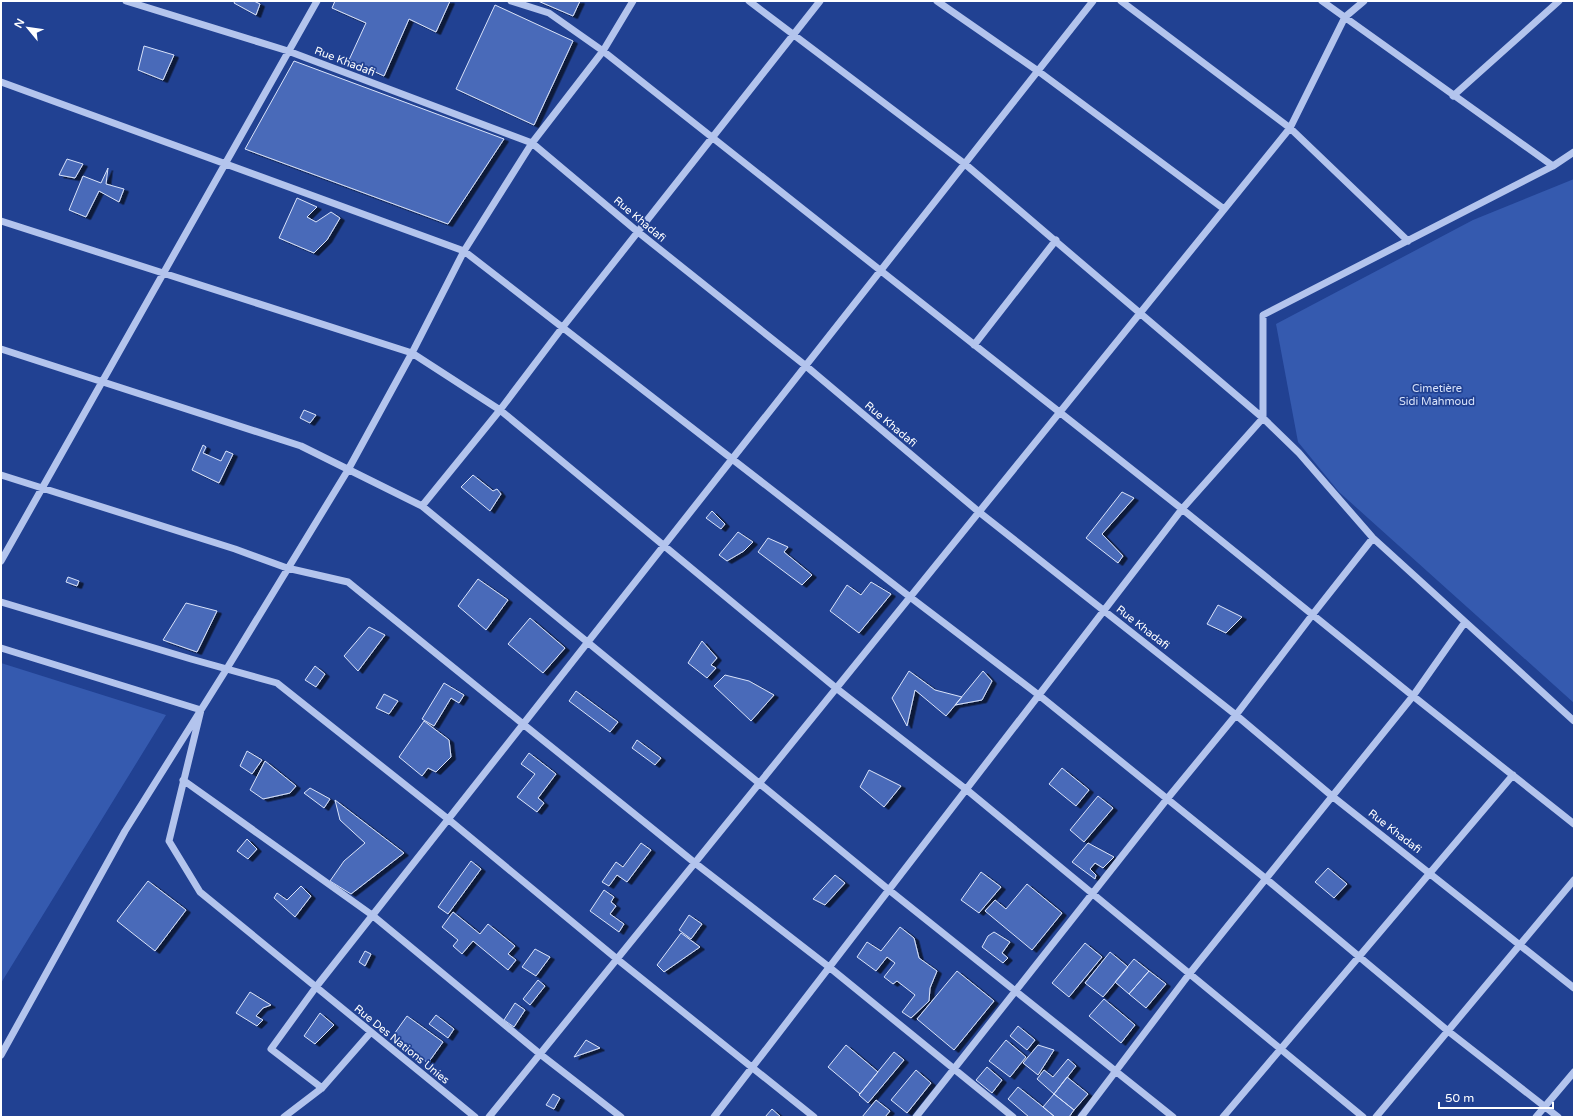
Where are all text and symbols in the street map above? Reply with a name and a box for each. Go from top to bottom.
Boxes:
north arrow [8,8,48,48]
text: N [12,16,28,30]
street label: Rue Khadafi [313,44,377,79]
street label: Rue Khadafi [611,194,668,245]
park label: Cimetière Sidi Mahmoud [1399,382,1475,408]
street label: Rue Khadafi [862,399,919,450]
street label: Rue Khadafi [1114,603,1172,652]
street label: Rue Khadafi [1366,807,1424,856]
street label: Rue Des Nations Unies [352,1002,452,1087]
scale bar [1439,1084,1553,1110]
text: 50 m [1445,1091,1474,1105]

